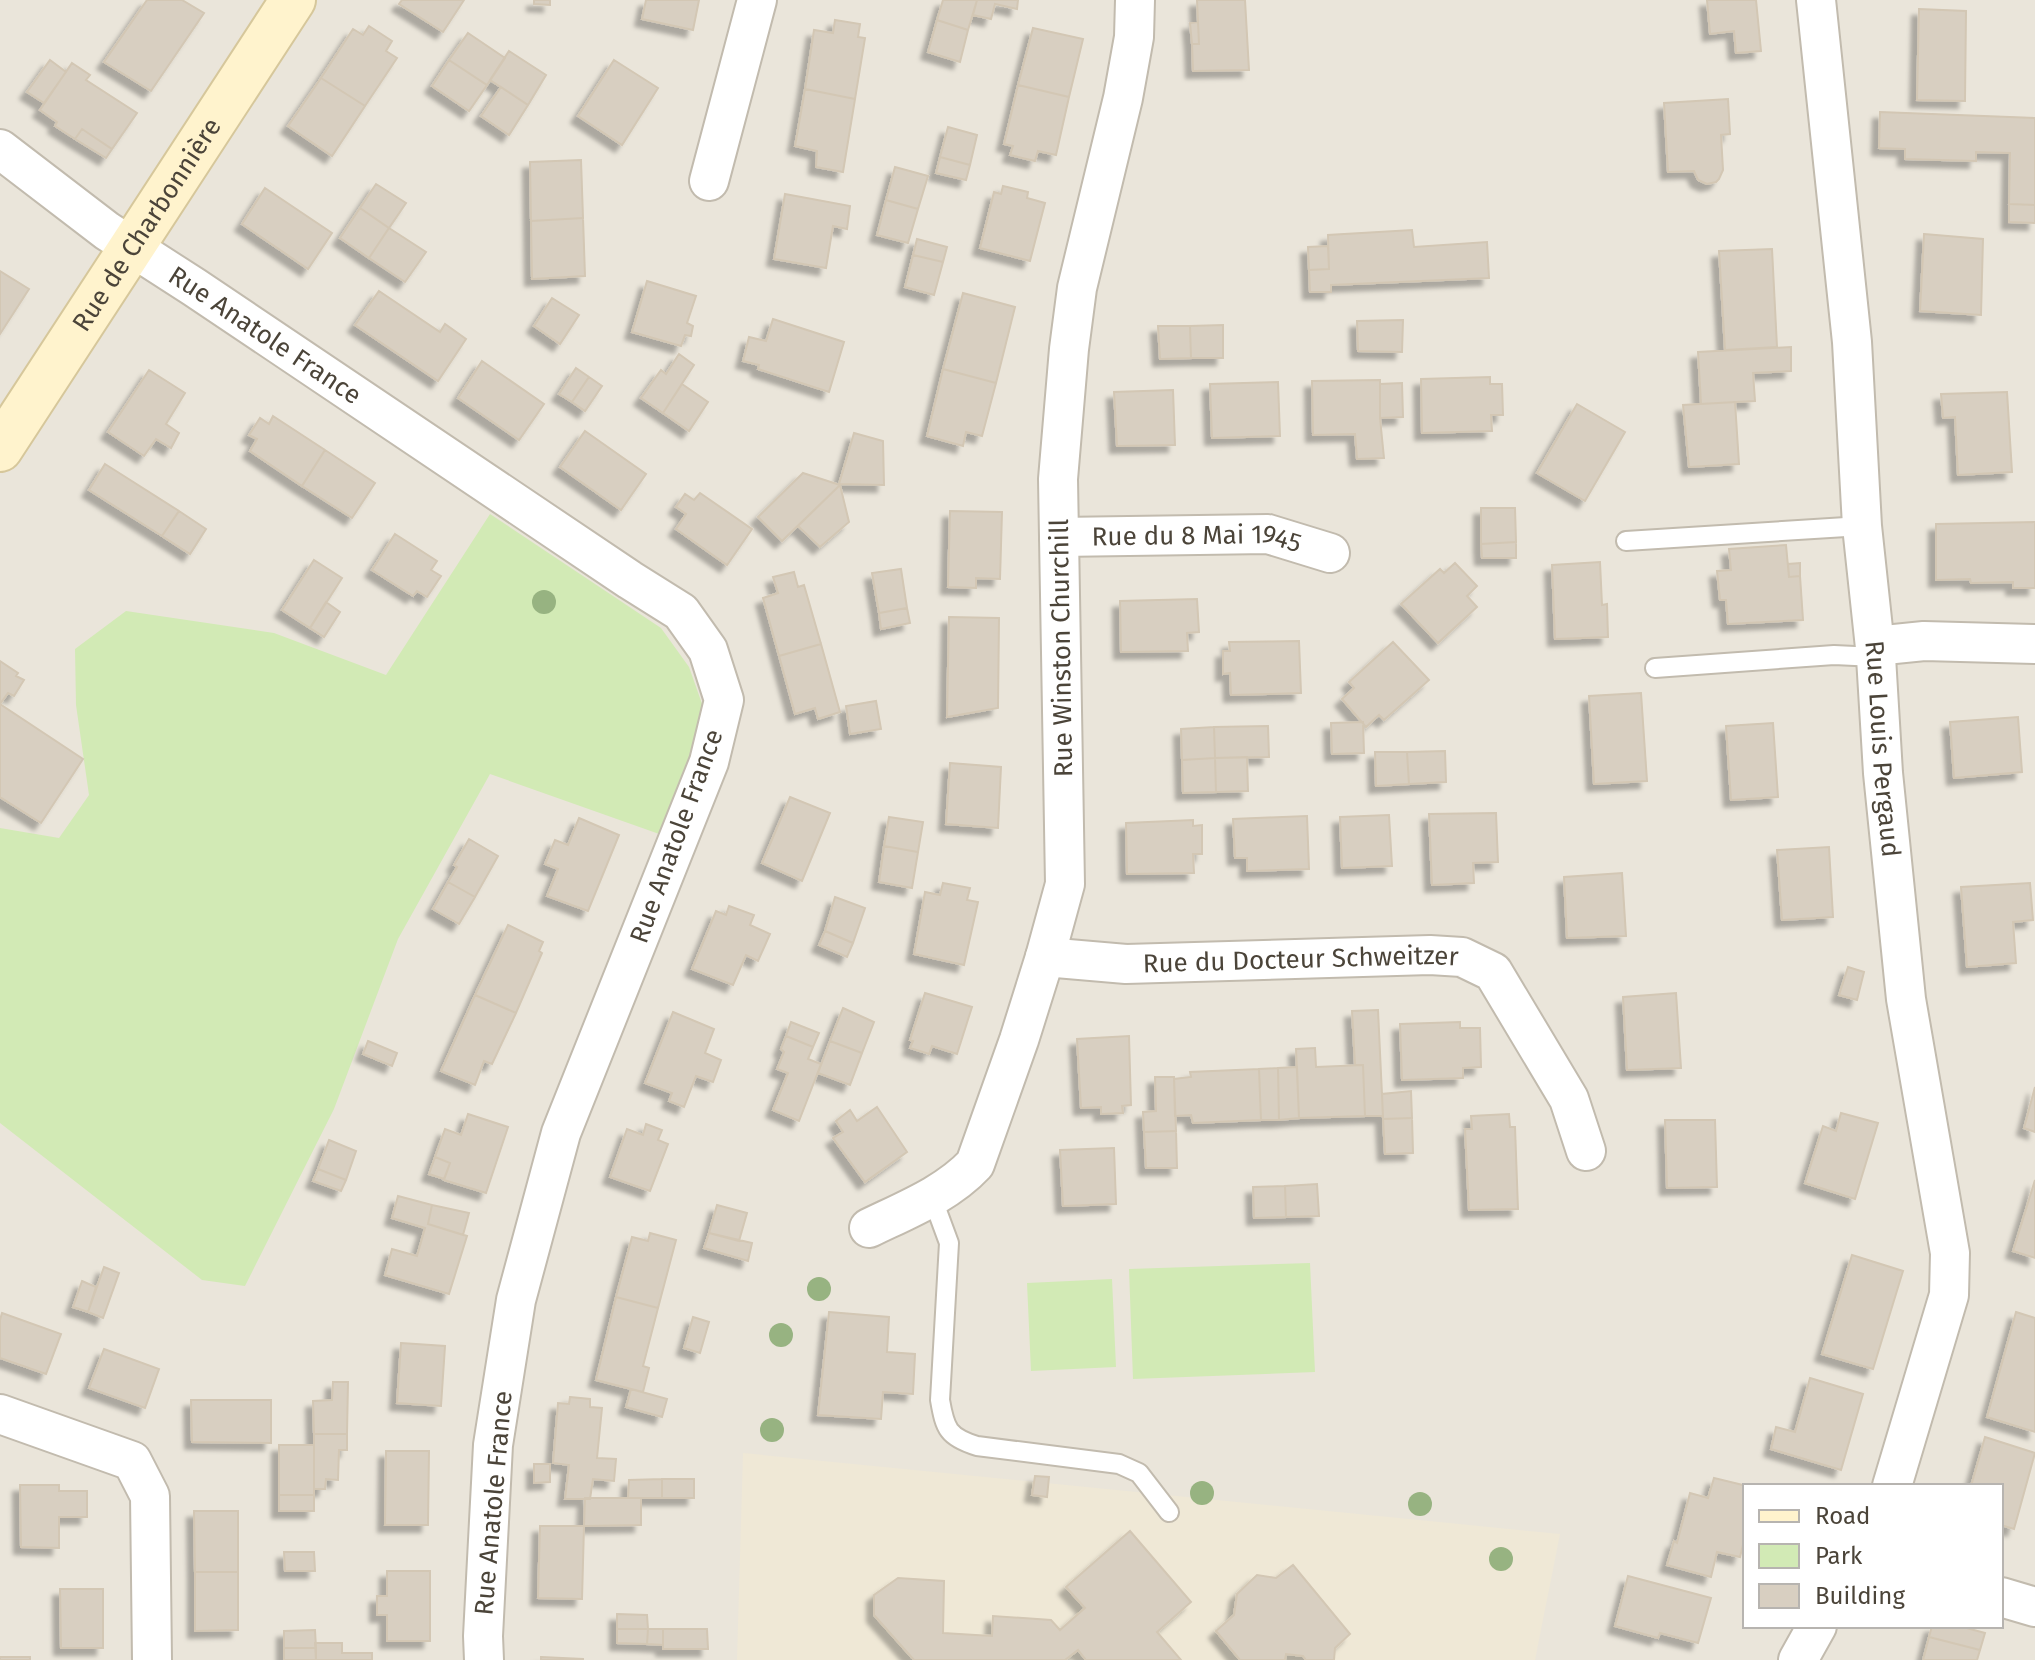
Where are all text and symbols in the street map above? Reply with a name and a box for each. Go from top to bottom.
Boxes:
street label: Rue de Charbonnière [66,112,228,337]
street label: Rue Anatole France [163,260,367,411]
street label: Rue Winston Churchill [1044,518,1079,778]
street label: Rue du 8 Mai 1945 [1091,518,1305,559]
street label: Rue Louis Pergaud [1858,639,1906,859]
street label: Rue Anatole France [623,725,730,947]
street label: Rue du Docteur Schweitzer [1142,940,1459,979]
street label: Rue Anatole France [468,1389,519,1617]
legend [1743,1484,2003,1628]
text: Road [1815,1502,1870,1530]
text: Park [1815,1542,1863,1570]
text: Building [1815,1582,1905,1610]

